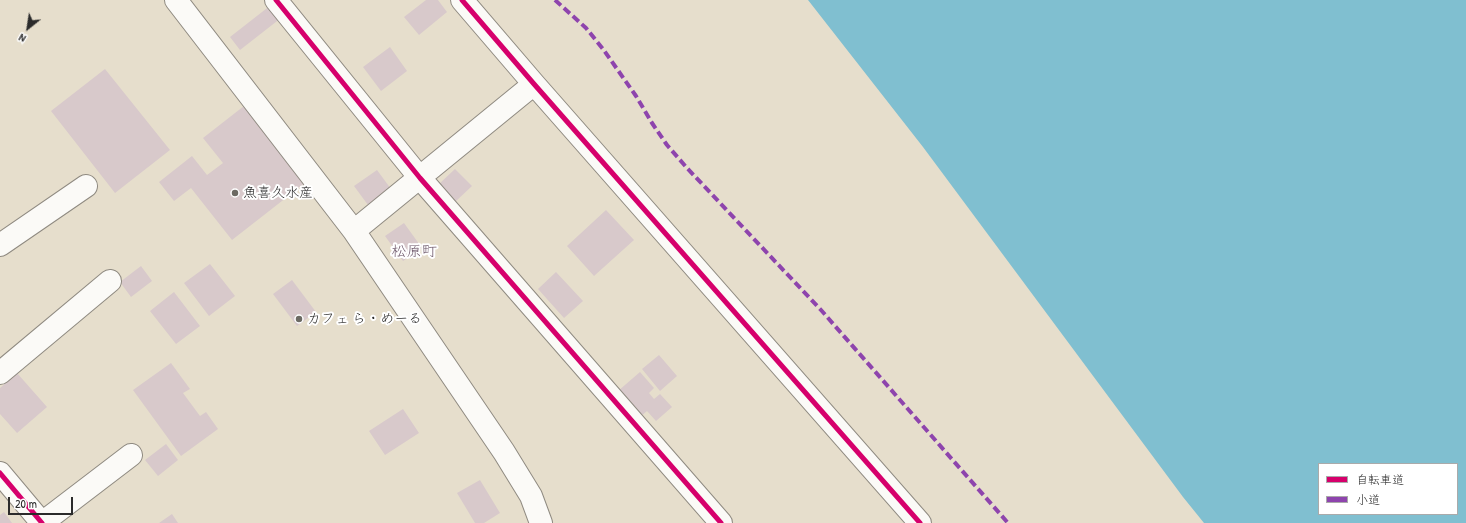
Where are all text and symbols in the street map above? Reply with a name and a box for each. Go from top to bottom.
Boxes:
north arrow [8,8,48,48]
text: N [16,31,28,46]
place label: 魚喜久水産 [243,185,313,201]
marker: 魚喜久水産 [230,188,240,198]
district label: 松原町 [392,243,436,261]
place label: カフェ ら・めーる [307,311,422,327]
marker: カフェ ら・めーる [294,314,304,324]
legend [1318,463,1458,515]
text: 自転車道 [1356,471,1404,488]
scale bar [10,489,75,515]
text: 小道 [1356,491,1380,508]
text: 20 m [15,495,37,512]

